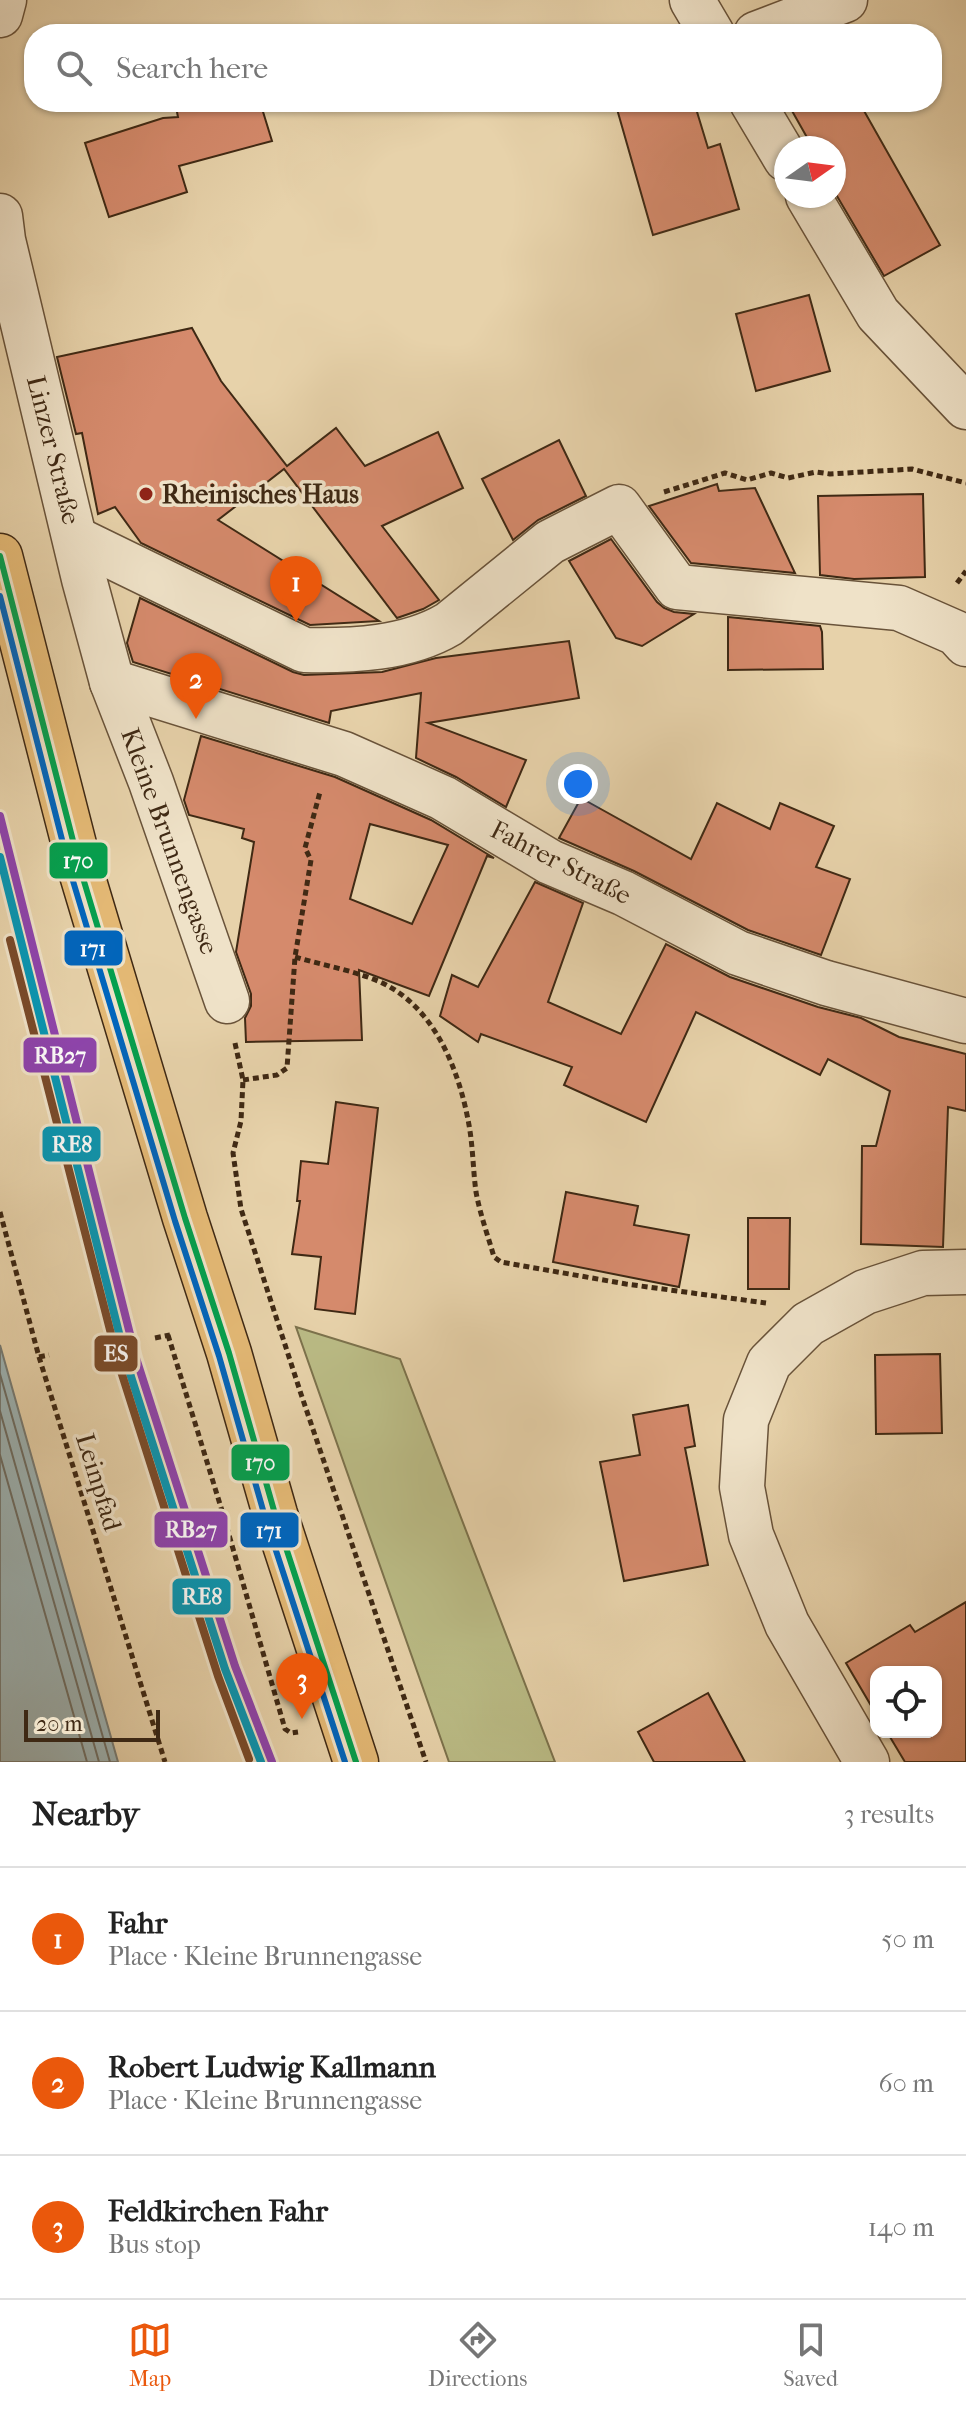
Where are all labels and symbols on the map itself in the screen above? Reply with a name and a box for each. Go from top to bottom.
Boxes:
north arrow [774,136,846,208]
street label: Linzer Straße [20,372,87,528]
place label: Rheinisches Haus [162,479,359,510]
marker: Rheinisches Haus [137,485,155,503]
pin: 1 [270,556,322,622]
pin: 2 [170,653,222,719]
street label: Kleine Brunnengasse [114,724,225,959]
your location [558,764,598,804]
street label: Fahrer Straße [485,814,636,911]
line badge: 170 [48,841,109,880]
text: 170 [63,848,93,874]
line badge: 171 [63,929,124,967]
text: 171 [80,936,106,962]
line badge: RB27 [22,1036,98,1074]
text: RB27 [34,1043,86,1069]
line badge: RE8 [41,1125,102,1163]
text: RE8 [52,1132,92,1158]
line badge: ES [93,1334,139,1373]
text: ES [104,1341,128,1367]
street label: Leinpfad [69,1430,128,1535]
line badge: 170 [230,1443,291,1482]
text: 170 [245,1450,275,1476]
line badge: RB27 [153,1510,229,1549]
line badge: 171 [239,1511,300,1549]
text: RB27 [165,1517,217,1543]
text: 171 [256,1518,282,1544]
line badge: RE8 [171,1577,232,1616]
text: RE8 [182,1584,222,1610]
pin: 3 [276,1653,328,1719]
scale bar [24,1706,160,1742]

